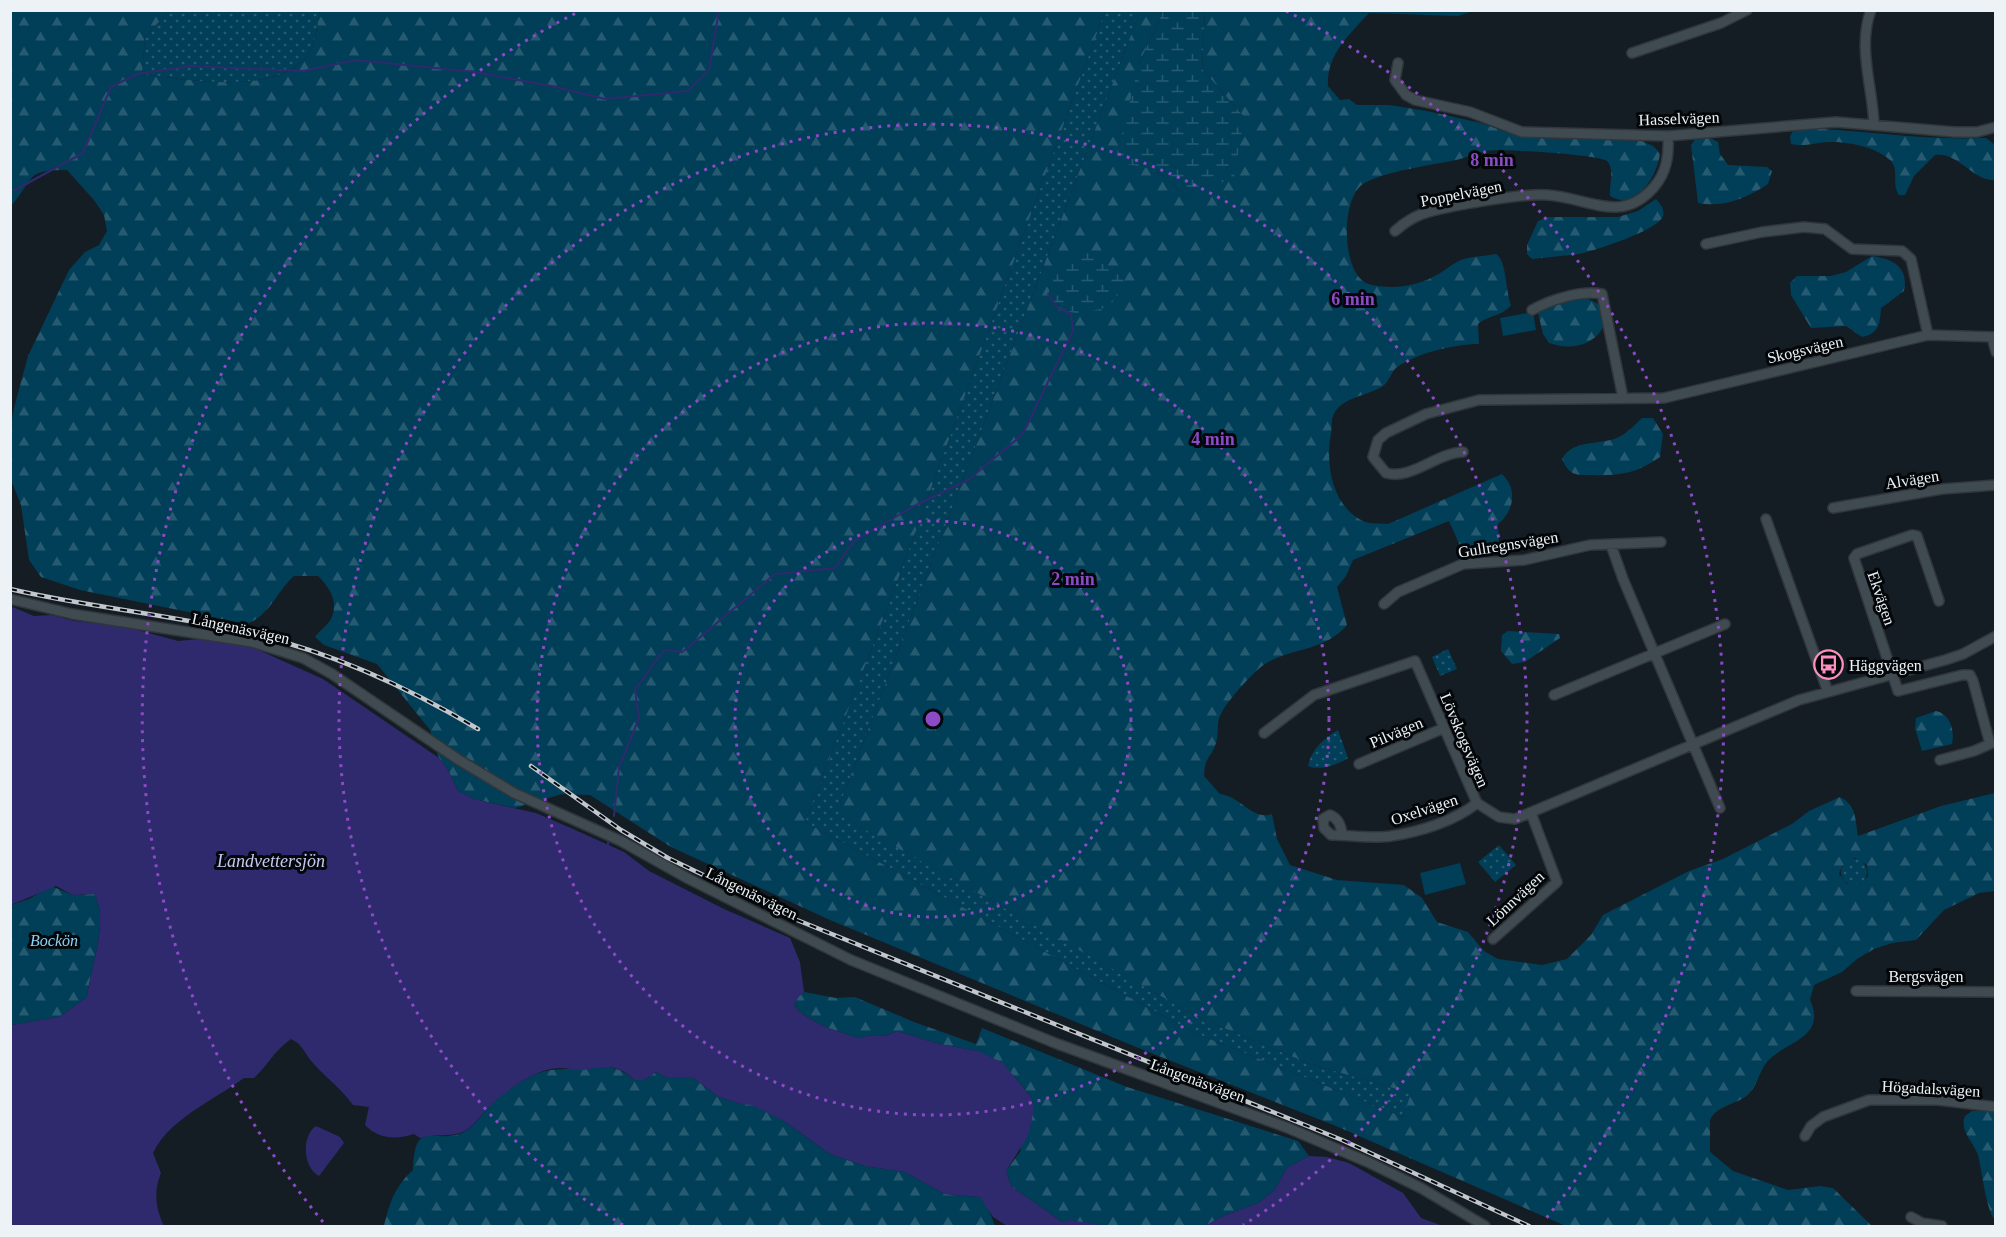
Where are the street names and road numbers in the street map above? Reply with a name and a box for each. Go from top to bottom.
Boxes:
street label: Hasselvägen [1638,109,1720,129]
street label: Poppelvägen [1419,177,1503,211]
street label: Skogsvägen [1766,333,1845,367]
street label: Alvägen [1884,467,1940,493]
street label: Gullregnsvägen [1457,528,1560,562]
street label: Ekvägen [1863,569,1899,628]
street label: Långenäsvägen [190,610,291,648]
street label: Lövskogsvägen [1436,691,1492,790]
street label: Pilvägen [1367,714,1426,752]
street label: Oxelvägen [1389,791,1460,829]
street label: Långenäsvägen [703,864,800,924]
street label: Lönnvägen [1483,868,1548,930]
street label: Bergsvägen [1888,968,1964,986]
street label: Långenäsvägen [1148,1055,1247,1106]
street label: Högadalsvägen [1881,1077,1981,1101]

